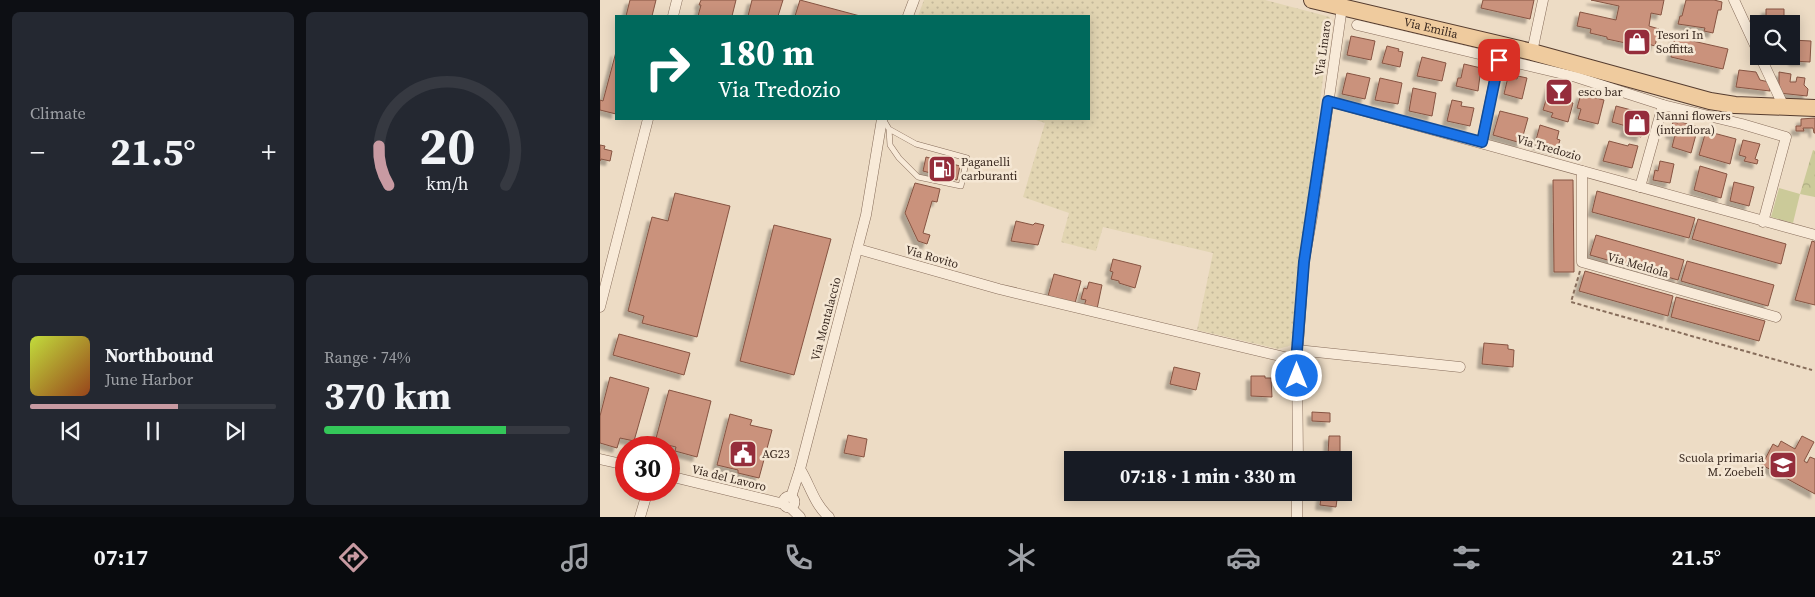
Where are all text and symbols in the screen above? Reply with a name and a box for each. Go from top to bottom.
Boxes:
street label: Via Emilia [1402,14,1460,42]
map controls [1750,15,1800,65]
button: search [1750,15,1800,65]
street label: Via Linaro [1311,19,1335,77]
shop icon: Tesori In Soffitta [1622,27,1652,57]
place label: Tesori In Soffitta [1656,27,1704,57]
text: 180 m [718,29,814,77]
icon: right [635,35,700,100]
pin [1478,39,1520,81]
icon: arrive [1485,46,1513,74]
text: Via Tredozio [718,74,841,104]
bar icon: esco bar [1544,77,1574,107]
place label: esco bar [1578,84,1623,100]
text: Climate [30,102,86,124]
shop icon: Nanni flowers (interflora) [1622,108,1652,138]
place label: Nanni flowers (interflora) [1656,108,1731,138]
text: 20 [419,110,475,181]
text: 21.5° [110,126,196,178]
street label: Via Tredozio [1515,131,1584,165]
text: − [30,133,45,171]
text: + [261,133,276,171]
fuel station icon: Paganelli carburanti [927,154,957,184]
place label: Paganelli carburanti [961,154,1018,184]
text: km/h [426,171,469,196]
street label: Via Rovito [904,242,961,272]
street label: Via Meldola [1605,249,1671,282]
street label: Via Montalaccio [807,275,845,363]
text: Northbound [105,342,213,368]
text: Range · 74% [324,346,411,368]
position arrow [1270,349,1322,401]
text: June Harbor [105,368,193,390]
text: 370 km [324,370,451,422]
icon: previous [57,417,85,445]
icon: pause [139,417,167,445]
icon: next [221,417,249,445]
speed limit sign: 30 [615,436,680,501]
public building icon: AG23 [728,439,758,469]
place label: AG23 [762,446,790,462]
place label: Scuola primaria M. Zoebeli [1679,450,1765,480]
school or university icon: Scuola primaria M. Zoebeli [1768,450,1798,480]
street label: Via del Lavoro [690,461,768,495]
text: 07:18 · 1 min · 330 m [1120,463,1296,489]
icon: directions [336,540,371,575]
icon: music [558,540,593,575]
icon: phone [781,540,816,575]
icon: climate [1004,540,1039,575]
icon: car [1226,540,1261,575]
icon: filters [1449,540,1484,575]
text: 07:17 [94,542,148,572]
text: 21.5° [1671,542,1721,572]

